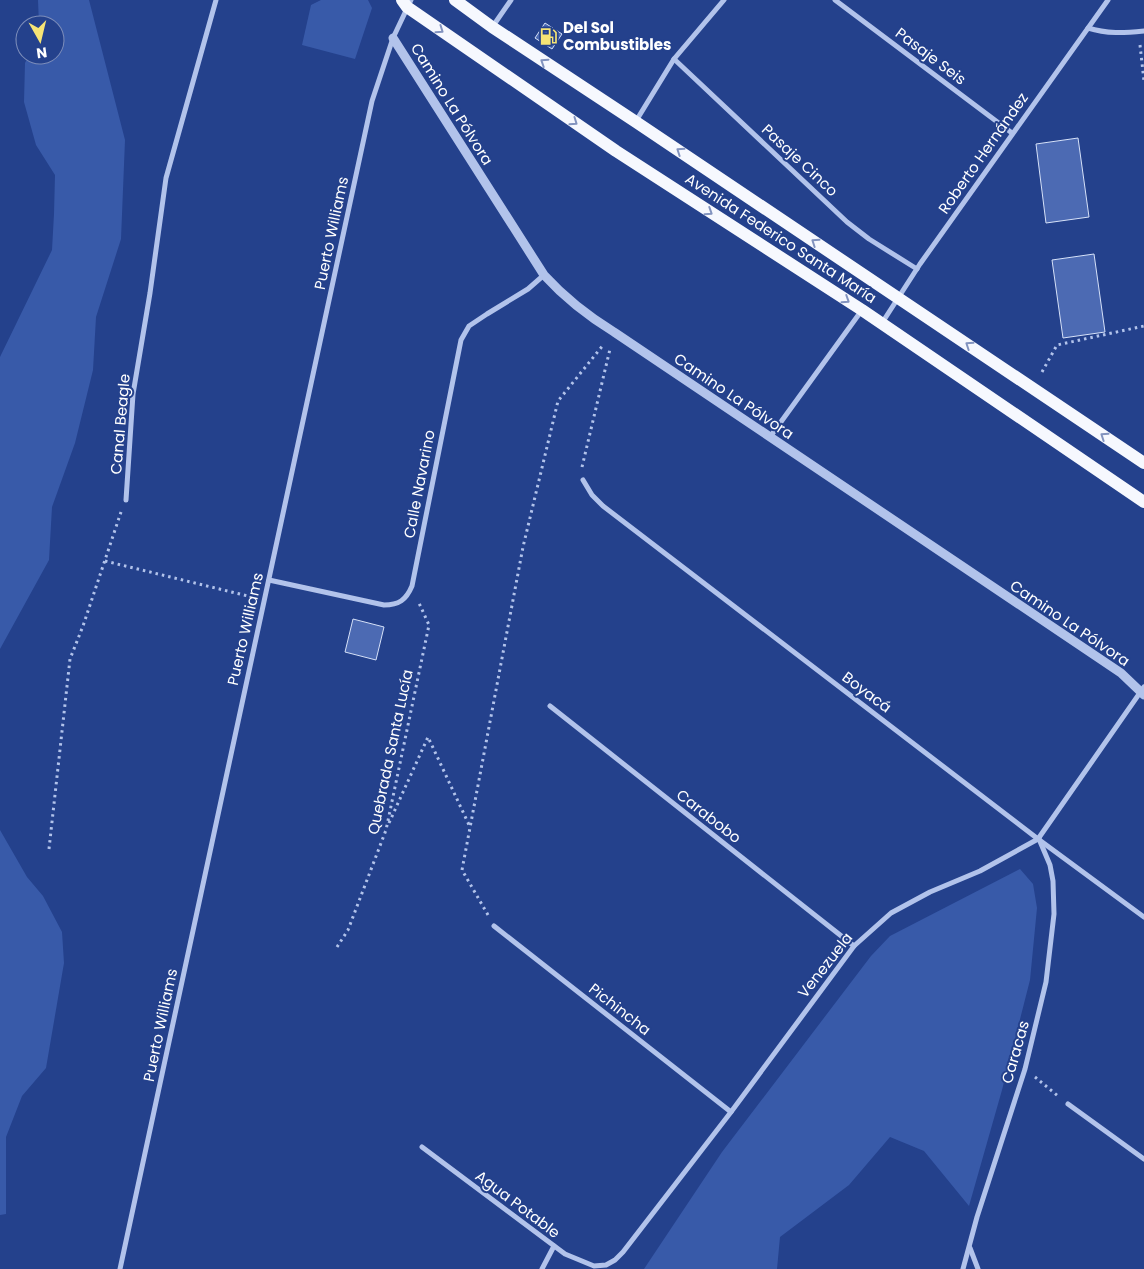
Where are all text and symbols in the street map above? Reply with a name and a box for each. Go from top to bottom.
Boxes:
north arrow [15,15,65,65]
place label: Del Sol Combustibles [563,17,671,55]
street label: Pasaje Seis [891,23,971,90]
one-way arrow [434,24,444,33]
fuel station icon: Del Sol Combustibles [539,26,559,46]
street label: Camino La Pólvora [406,39,498,169]
text: N [35,42,48,64]
one-way arrow [541,58,550,68]
street label: Roberto Hernández [933,88,1033,218]
one-way arrow [568,116,577,125]
street label: Pasaje Cinco [757,119,843,201]
one-way arrow [676,148,685,157]
street label: Avenida Federico Santa María [681,168,881,308]
street label: Puerto Williams [309,174,353,291]
one-way arrow [704,206,713,215]
one-way arrow [811,238,820,248]
one-way arrow [841,293,850,303]
one-way arrow [965,342,975,351]
street label: Camino La Pólvora [670,348,798,444]
street label: Canal Beagle [105,373,135,475]
street label: Calle Navarino [398,428,440,540]
one-way arrow [1100,433,1109,442]
street label: Puerto Williams [222,570,268,687]
street label: Camino La Pólvora [1006,575,1134,671]
street label: Boyacá [838,667,896,717]
street label: Quebrada Santa Lucía [362,668,418,836]
street label: Carabobo [672,784,746,848]
street label: Venezuela [793,928,857,1002]
street label: Puerto Williams [138,966,182,1083]
street label: Pichincha [585,978,655,1040]
street label: Caracas [996,1018,1034,1086]
street label: Agua Potable [471,1165,565,1243]

